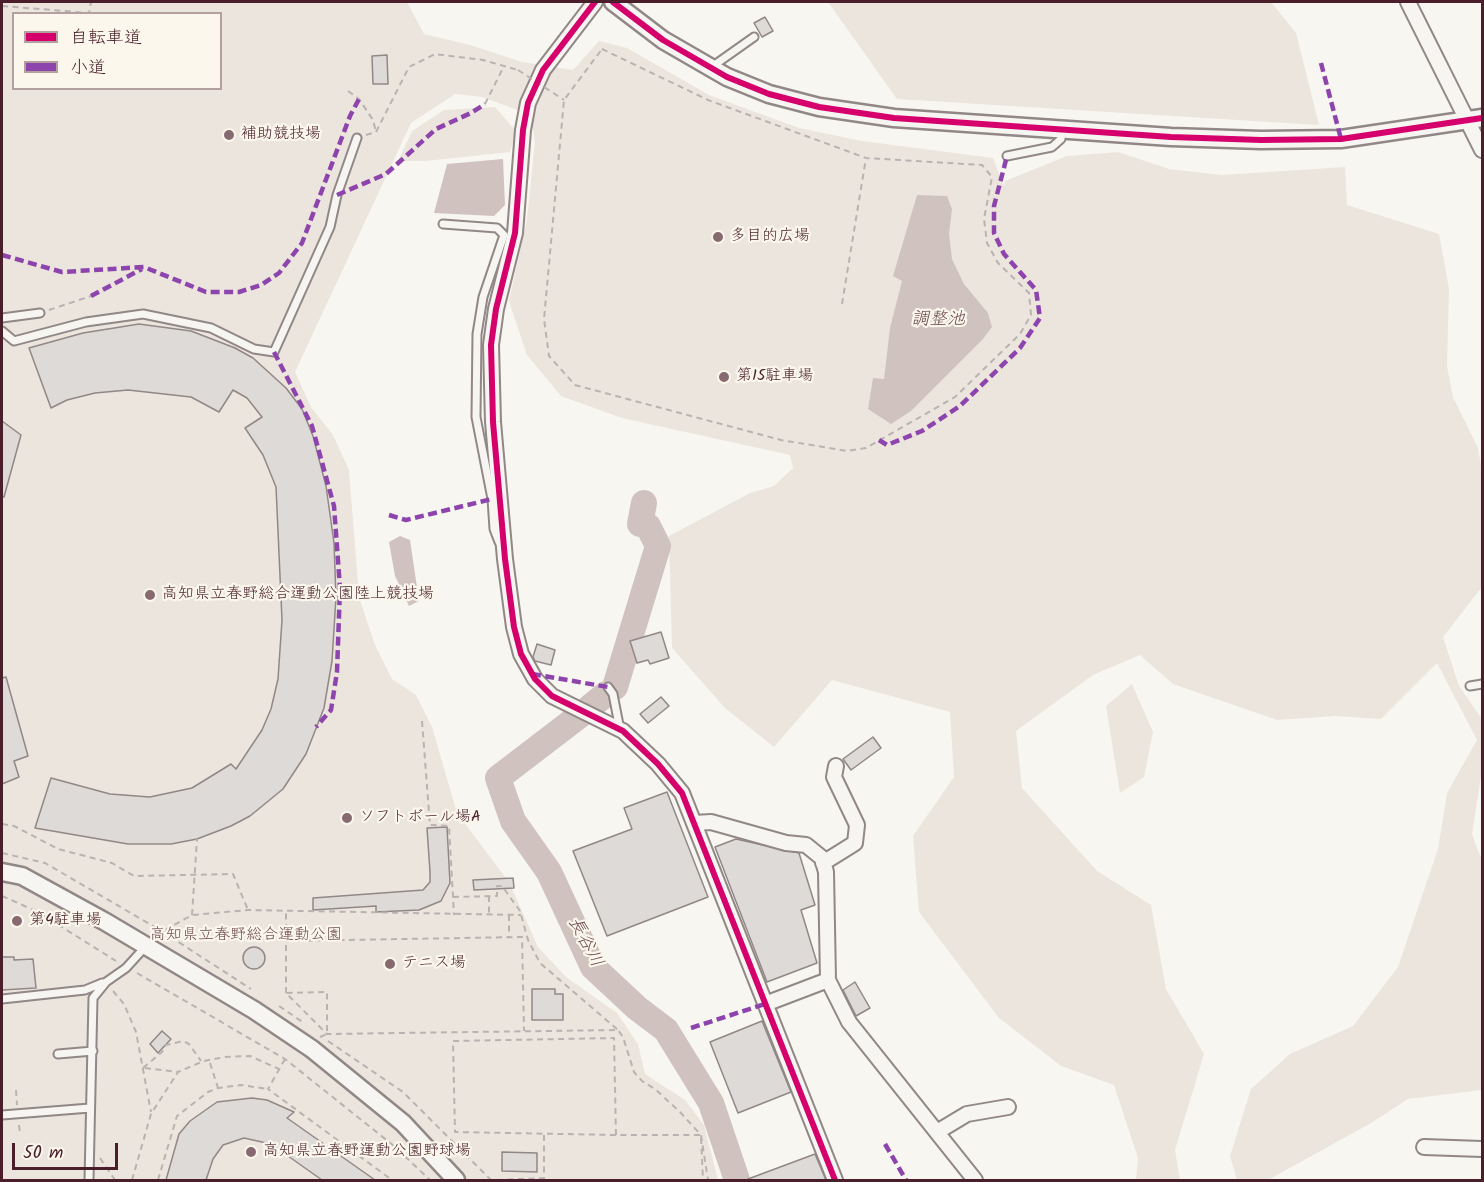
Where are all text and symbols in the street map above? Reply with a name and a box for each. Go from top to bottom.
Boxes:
legend [12,12,222,90]
text: 自転車道 [70,24,142,53]
text: 小道 [70,54,106,83]
place label: 補助競技場 [241,125,321,145]
marker: 補助競技場 [222,128,236,142]
place label: 多目的広場 [730,227,810,247]
marker: 多目的広場 [711,230,725,244]
water label: 調整池 [911,310,965,332]
place label: 第15駐車場 [736,367,814,387]
marker: 第15駐車場 [717,370,731,384]
place label: 高知県立春野総合運動公園陸上競技場 [162,585,434,605]
marker: 高知県立春野総合運動公園陸上競技場 [143,588,157,602]
place label: ソフトボール場A [359,808,481,828]
marker: ソフトボール場A [340,811,354,825]
place label: 第4駐車場 [29,911,102,931]
marker: 第4駐車場 [10,914,24,928]
water label: 長谷川 [562,914,606,972]
park label: 高知県立春野総合運動公園 [150,926,342,946]
place label: テニス場 [402,954,466,974]
marker: テニス場 [383,957,397,971]
scale bar [15,1131,122,1169]
text: 50 m [23,1139,63,1168]
place label: 高知県立春野運動公園野球場 [263,1142,471,1162]
marker: 高知県立春野運動公園野球場 [244,1145,258,1159]

